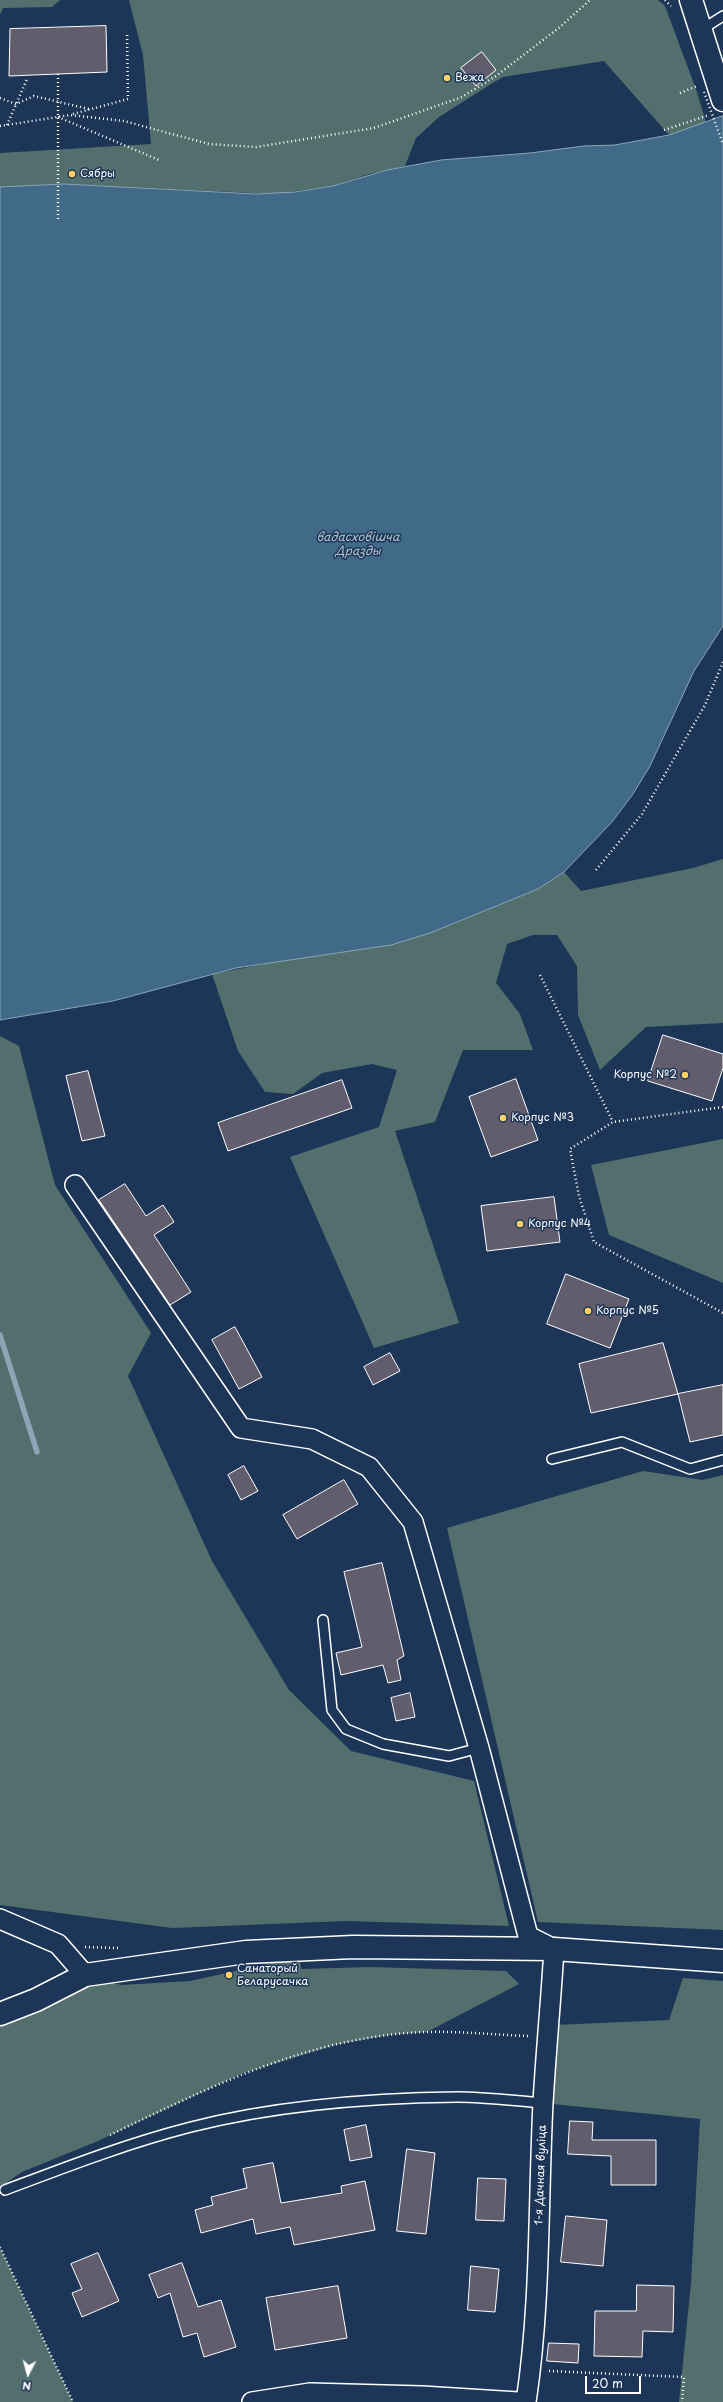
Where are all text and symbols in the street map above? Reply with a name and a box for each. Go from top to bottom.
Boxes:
place label: Вежа [455,71,484,85]
marker: Вежа [442,73,452,83]
place label: Сябры [80,167,115,181]
marker: Сябры [67,169,77,179]
water label: вадасховішча Дразды [316,531,400,559]
place label: Корпус №2 [613,1068,677,1082]
marker: Корпус №2 [680,1070,690,1080]
place label: Корпус №3 [511,1111,574,1125]
marker: Корпус №3 [498,1113,508,1123]
place label: Корпус №4 [528,1217,591,1231]
marker: Корпус №4 [515,1219,525,1229]
place label: Корпус №5 [596,1304,659,1318]
marker: Корпус №5 [583,1306,593,1316]
place label: Санаторый Беларусачка [237,1962,309,1988]
marker: Санаторый Беларусачка [224,1970,234,1980]
street label: 1-я Дачная вуліца [533,2125,549,2225]
north arrow [8,2354,48,2394]
scale bar [587,2368,643,2394]
text: 20 m [592,2374,623,2392]
text: N [21,2378,32,2395]

